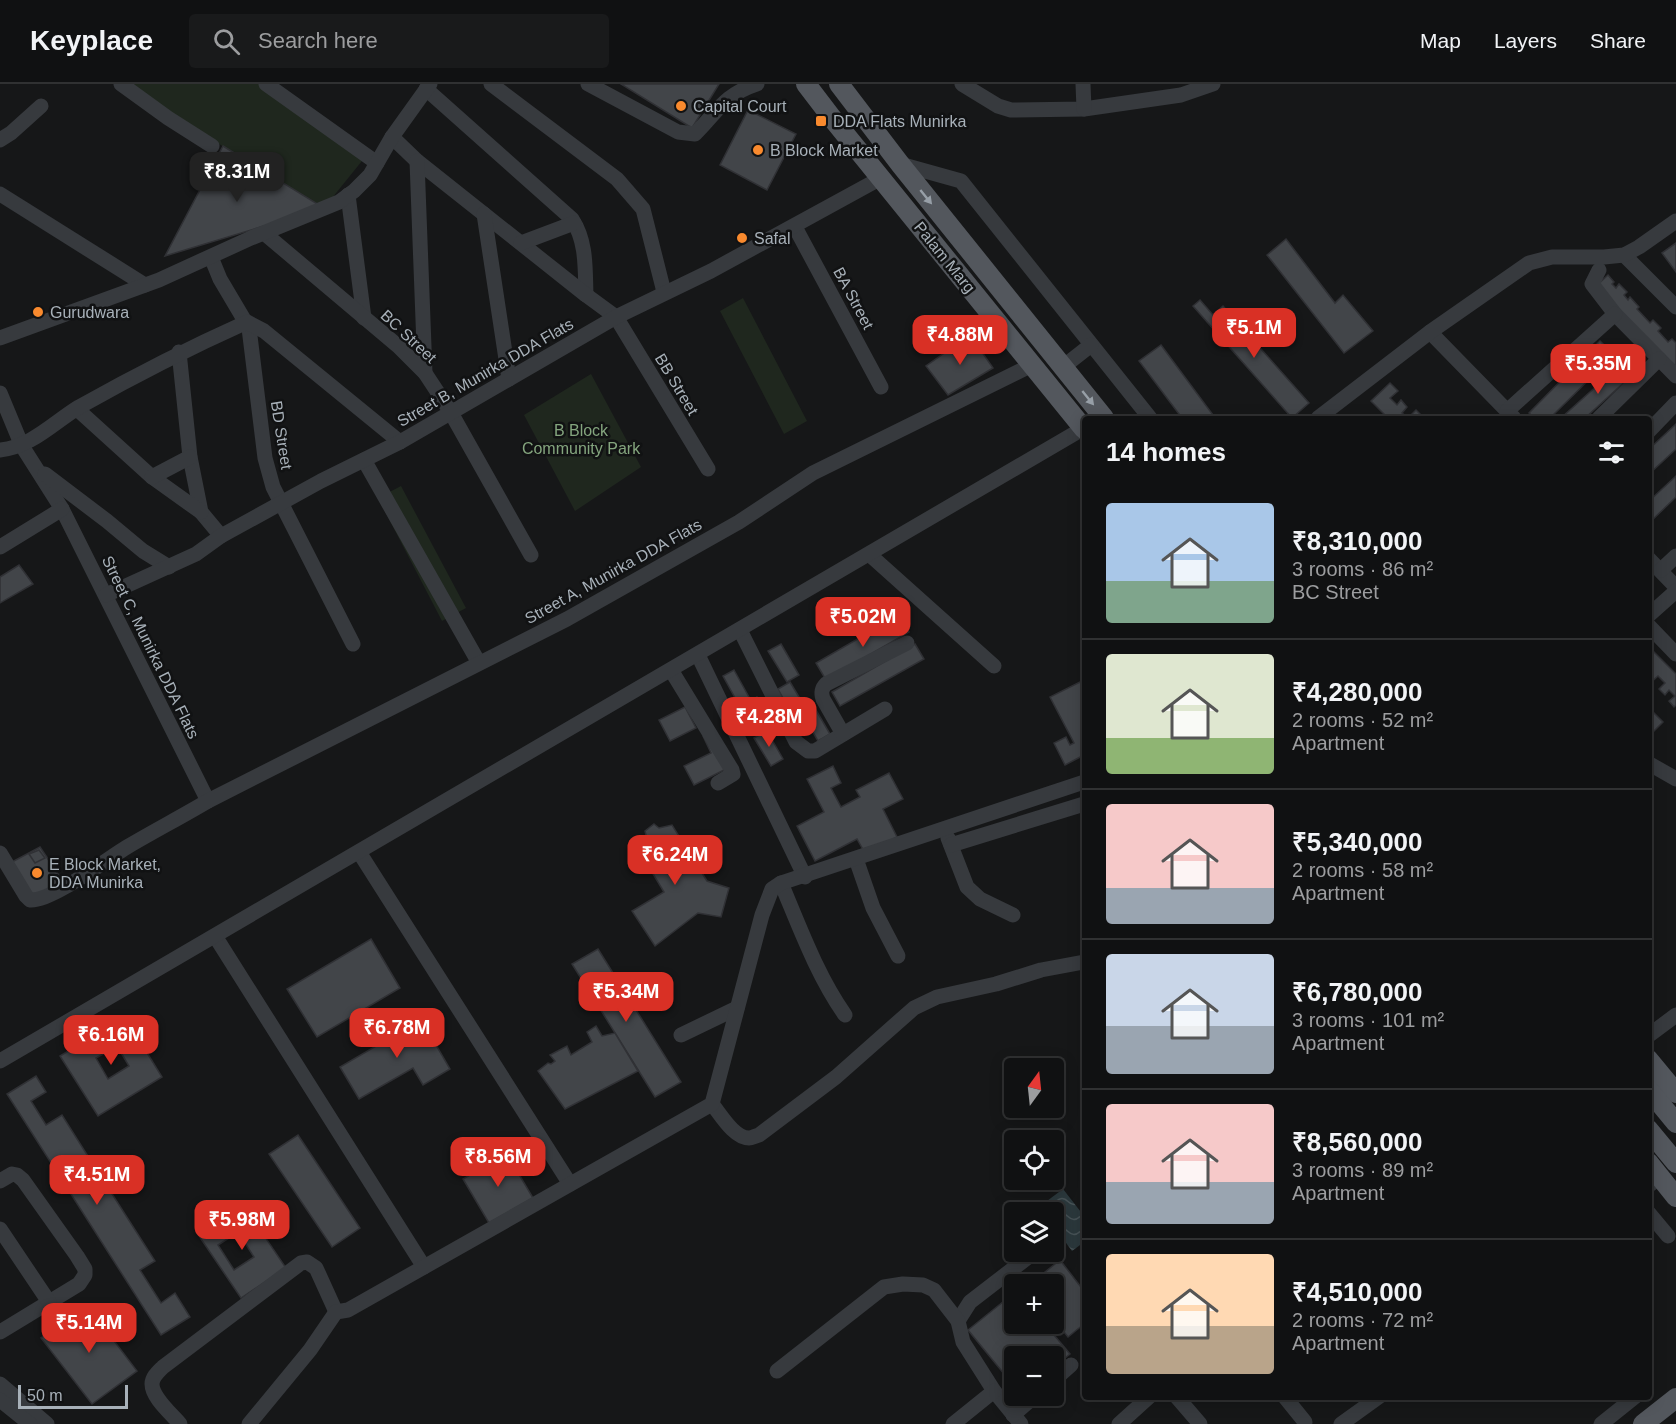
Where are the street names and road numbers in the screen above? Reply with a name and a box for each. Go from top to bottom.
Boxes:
street label: Palam Marg [911,218,978,296]
street label: BA Street [830,264,877,333]
street label: BC Street [377,306,440,367]
street label: Street B, Munirka DDA Flats [394,315,576,430]
street label: BB Street [652,351,702,418]
street label: BD Street [268,399,295,471]
street label: Street A, Munirka DDA Flats [522,516,704,627]
street label: Street C, Munirka DDA Flats [99,553,202,741]

